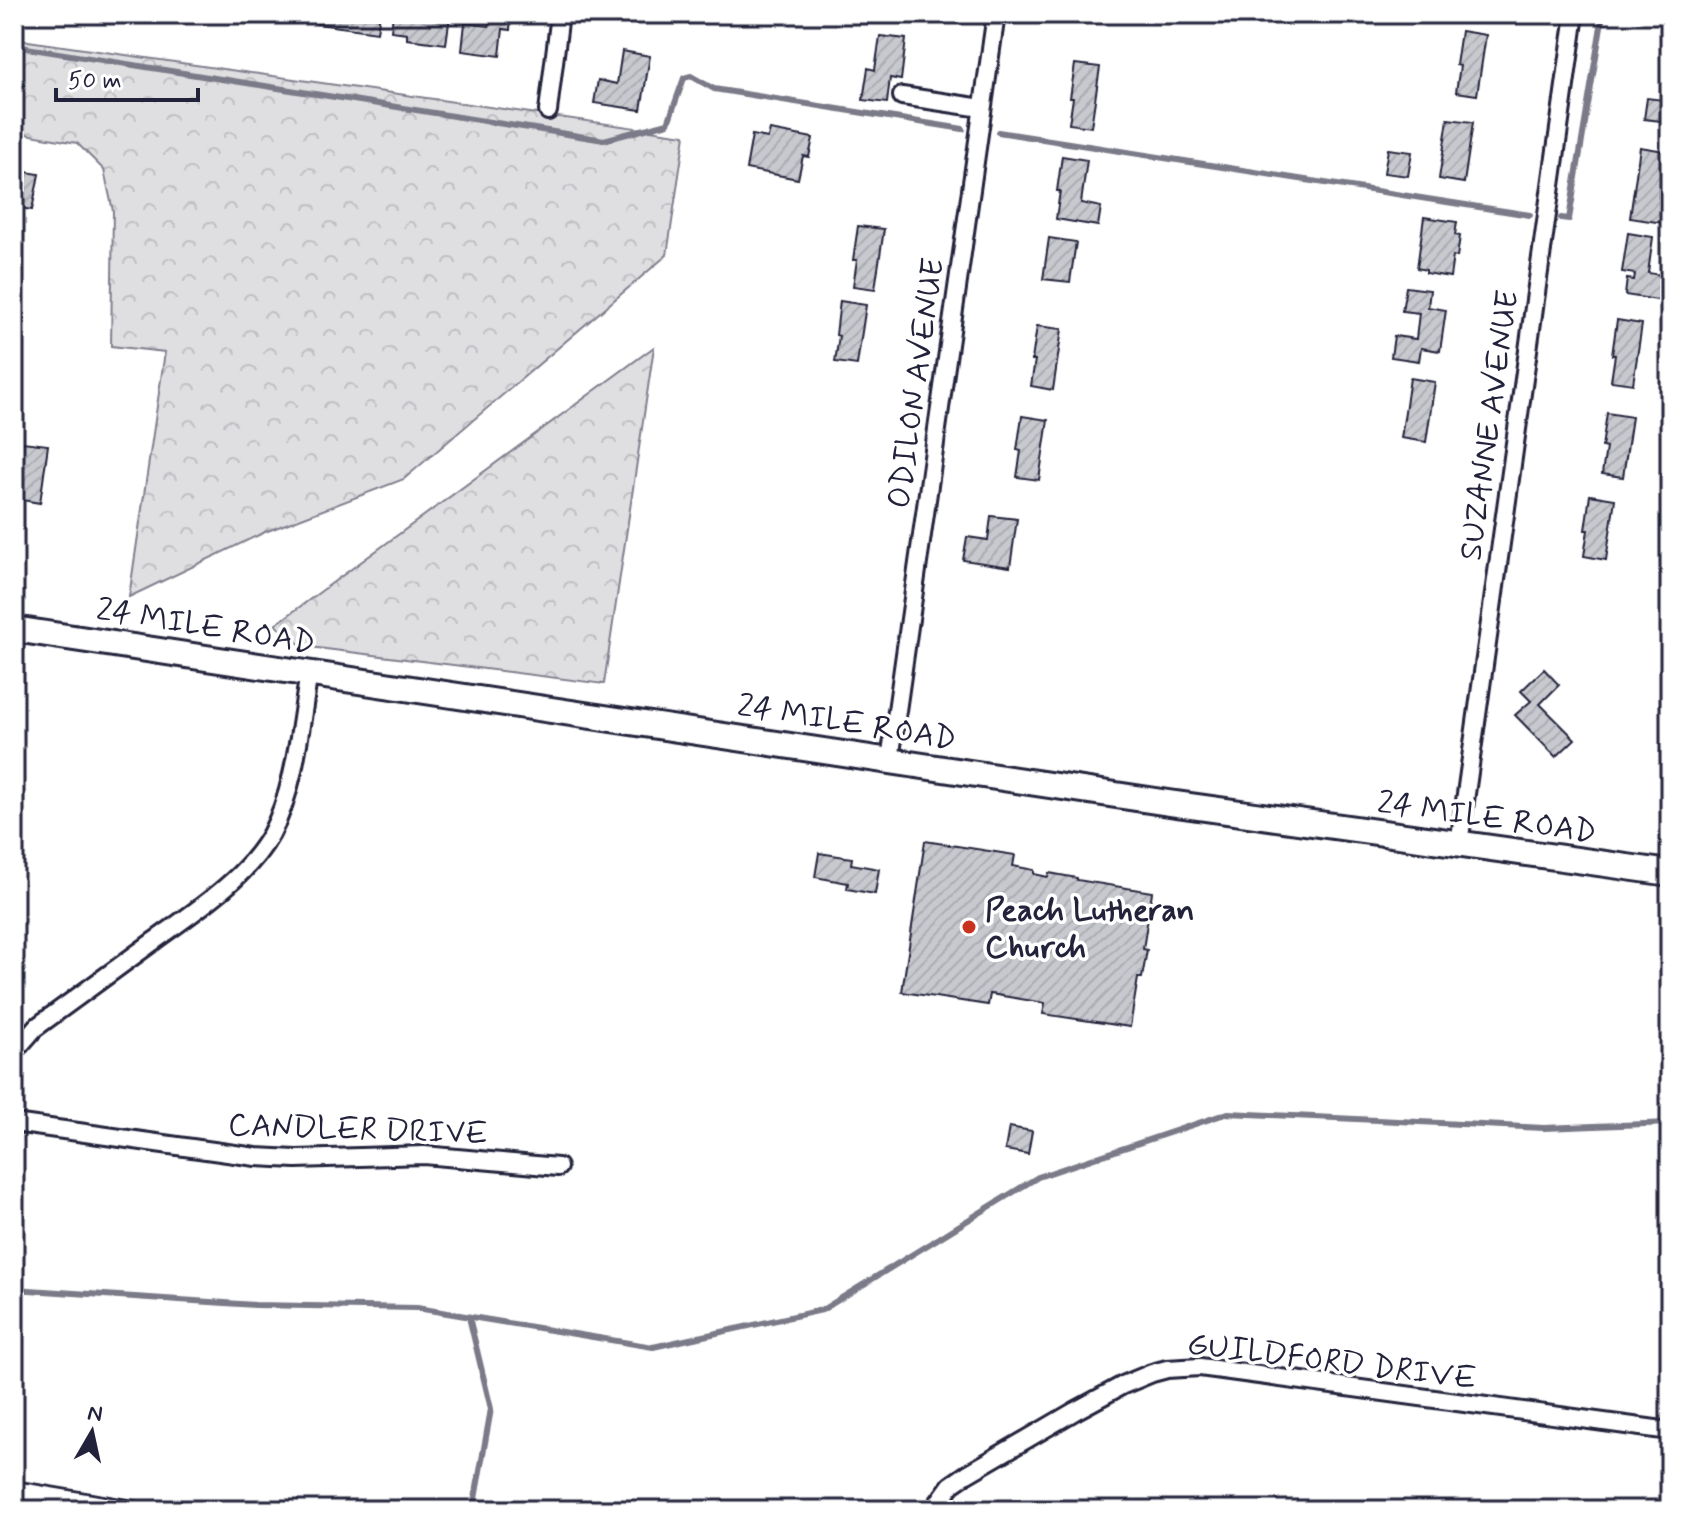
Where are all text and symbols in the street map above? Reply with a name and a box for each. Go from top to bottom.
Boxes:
scale bar [56,52,198,102]
text: 50 m [68,66,122,97]
street label: ODILON AVENUE [879,255,955,511]
street label: SUZANNE AVENUE [1450,288,1530,563]
street label: 24 MILE ROAD [93,589,318,665]
street label: 24 MILE ROAD [734,685,959,761]
street label: 24 MILE ROAD [1375,782,1599,854]
place label: Peach Lutheran Church [985,890,1195,969]
marker: Peach Lutheran Church [960,918,978,936]
street label: CANDLER DRIVE [227,1104,489,1156]
street label: GUILDFORD DRIVE [1185,1323,1479,1401]
north arrow [52,1392,132,1472]
text: N [85,1399,104,1429]

